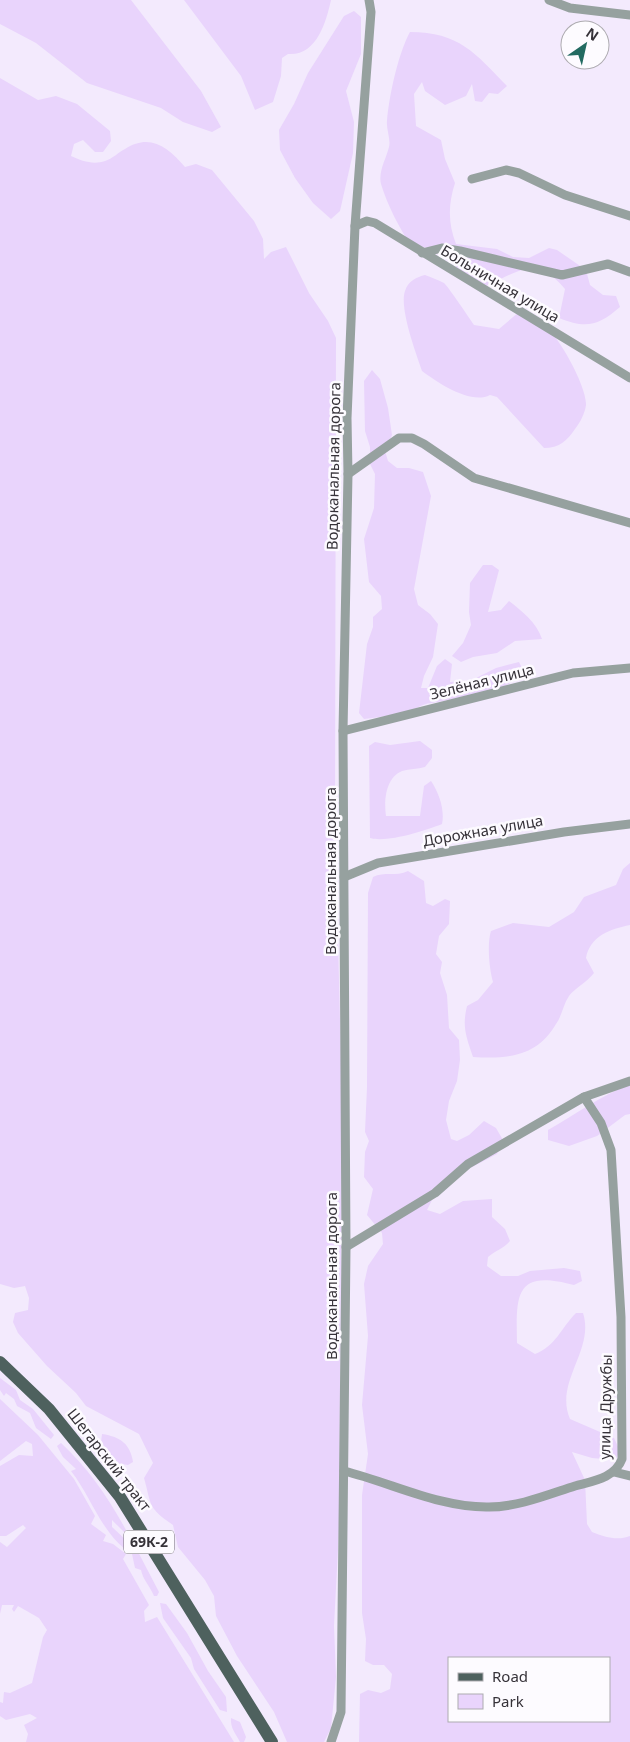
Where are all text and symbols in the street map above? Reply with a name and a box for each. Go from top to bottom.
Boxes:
north arrow [560,20,610,70]
text: N [583,23,603,45]
street label: Больничная улица [437,240,564,327]
street label: Водоканальная дорога [322,382,344,550]
street label: Зелёная улица [428,658,536,704]
street label: Водоканальная дорога [320,787,340,955]
street label: Дорожная улица [421,810,544,850]
street label: Водоканальная дорога [321,1192,341,1360]
street label: улица Дружбы [594,1354,616,1460]
street label: Шегарский тракт [63,1404,156,1515]
road number: 69К-2 [124,1530,174,1554]
legend [448,1657,610,1722]
text: Road [492,1666,528,1686]
text: Park [492,1691,524,1711]

